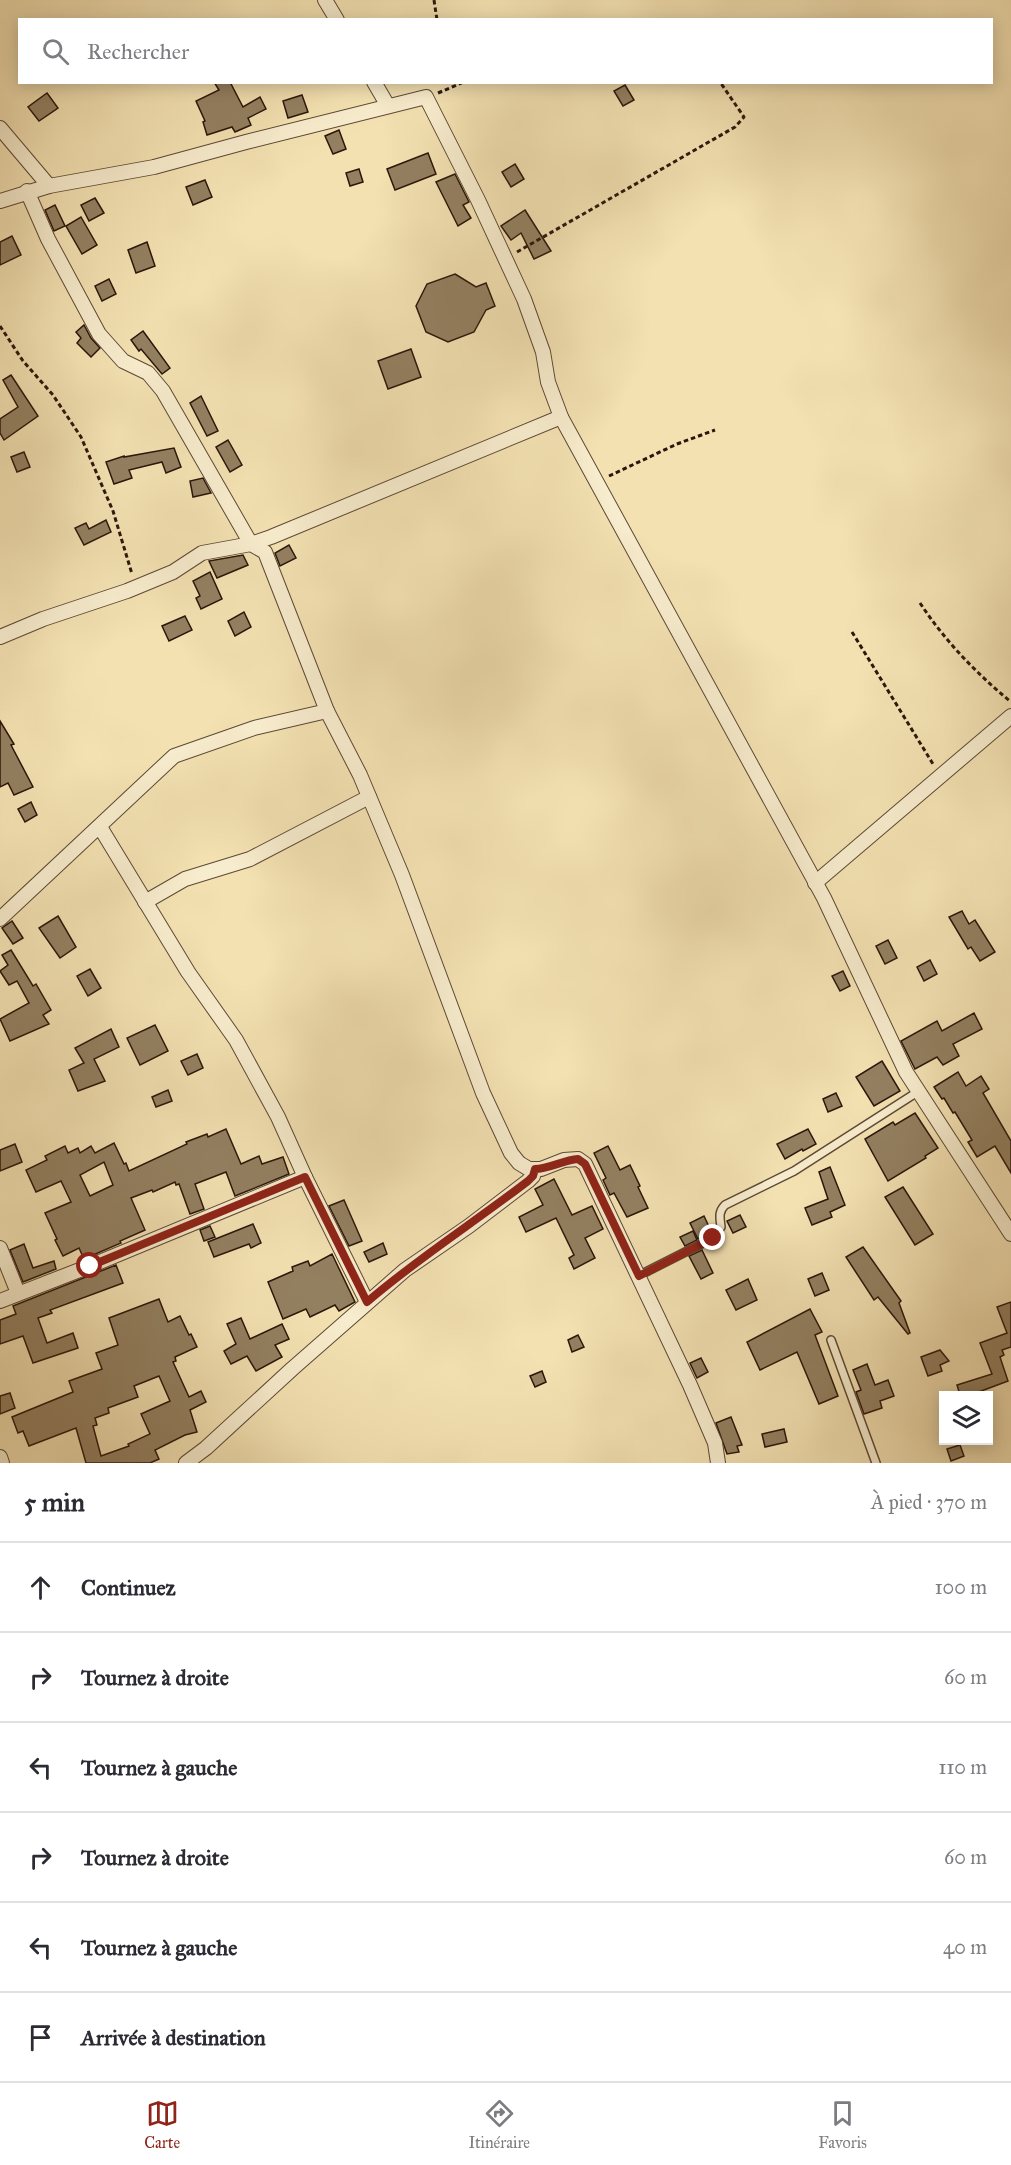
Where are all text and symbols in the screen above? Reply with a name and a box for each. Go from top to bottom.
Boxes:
search box [18,18,993,84]
icon: search [39,35,72,68]
text: Rechercher [87,38,189,65]
route end [699,1224,725,1250]
route start [76,1252,102,1278]
map controls [939,1391,993,1445]
button: layers [939,1391,993,1445]
text: 5 min [24,1486,85,1518]
text: À pied · 370 m [871,1490,987,1514]
icon: ahead [24,1571,57,1604]
text: Continuez [81,1574,176,1601]
text: 100 m [935,1575,987,1599]
icon: right [24,1661,57,1694]
text: Tournez à droite [81,1664,229,1691]
text: 60 m [944,1665,987,1689]
icon: left [24,1751,57,1784]
text: Tournez à gauche [81,1754,237,1781]
text: 110 m [939,1755,987,1779]
icon: right [24,1841,57,1874]
text: Tournez à droite [81,1844,229,1871]
text: 60 m [944,1845,987,1869]
icon: left [24,1931,57,1964]
text: Tournez à gauche [81,1934,237,1961]
text: 40 m [943,1935,987,1959]
icon: arrive [24,2021,57,2054]
text: Arrivée à destination [81,2024,266,2051]
tab: Carte [144,2097,180,2152]
tab: Itinéraire [468,2097,530,2152]
tab: Favoris [818,2097,867,2152]

